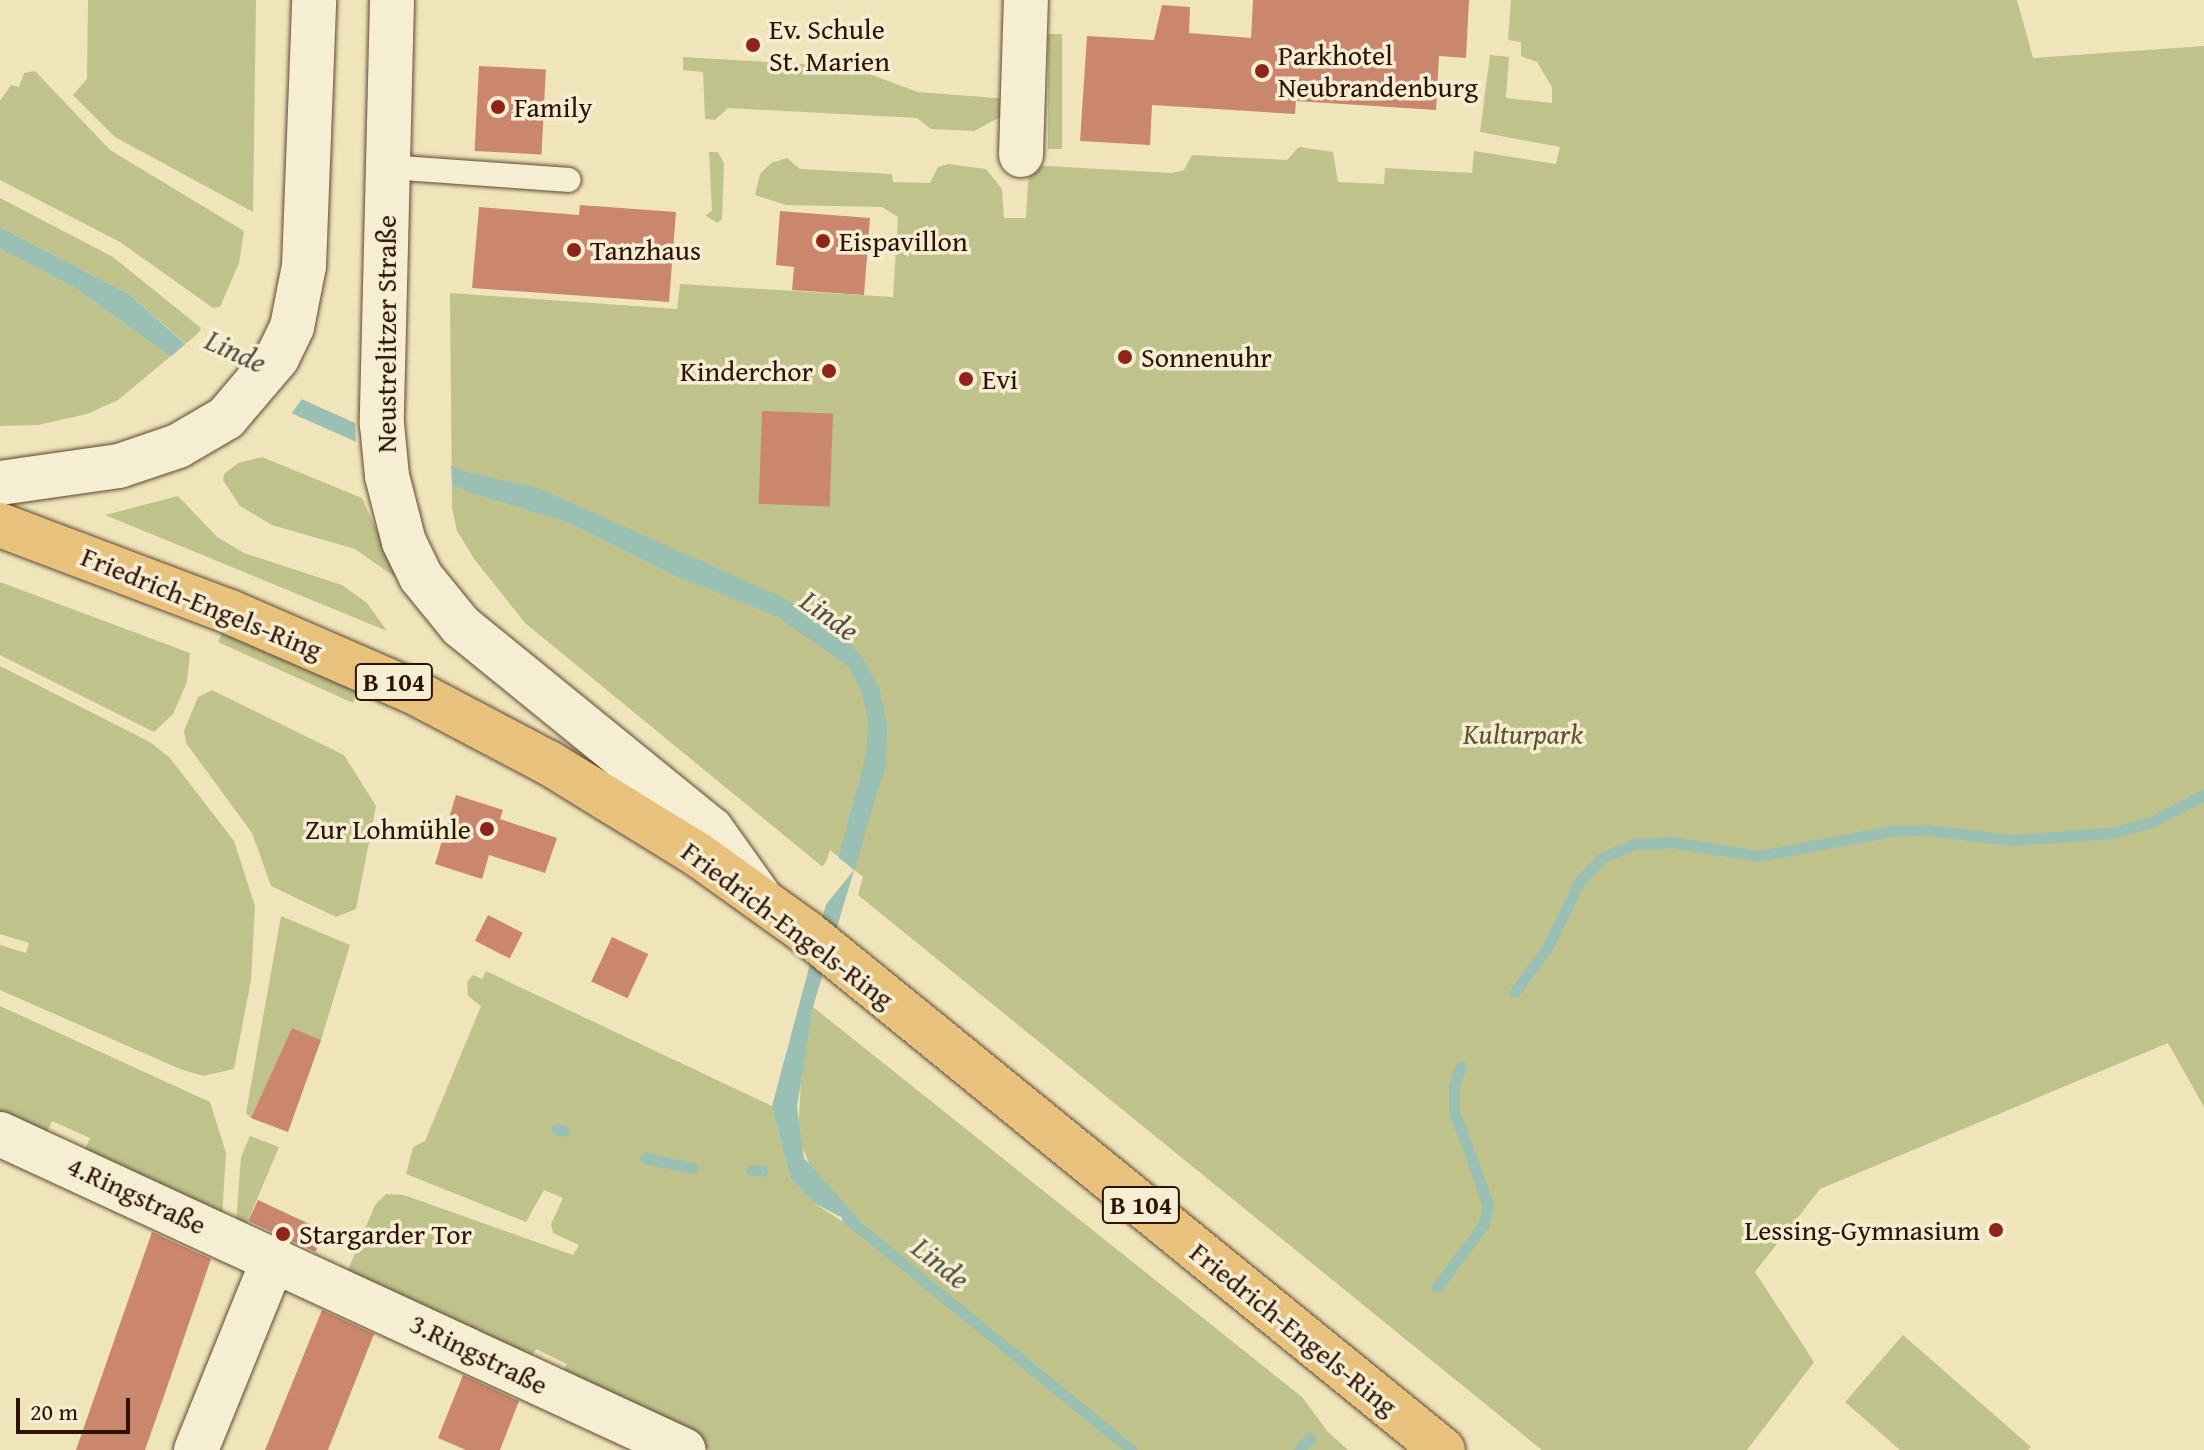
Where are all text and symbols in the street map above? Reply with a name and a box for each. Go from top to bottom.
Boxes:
place label: Ev. Schule St. Marien [769,12,890,78]
marker: Ev. Schule St. Marien [744,36,762,54]
place label: Parkhotel Neubrandenburg [1278,38,1478,104]
marker: Parkhotel Neubrandenburg [1253,62,1271,80]
place label: Family [514,90,592,124]
marker: Family [489,98,507,116]
street label: Neustrelitzer Straße [369,215,403,453]
place label: Eispavillon [839,224,968,258]
marker: Eispavillon [814,232,832,250]
place label: Tanzhaus [590,233,701,267]
marker: Tanzhaus [565,241,583,259]
water label: Linde [200,321,272,381]
place label: Sonnenuhr [1141,340,1272,374]
marker: Sonnenuhr [1116,348,1134,366]
place label: Kinderchor [680,354,813,388]
marker: Kinderchor [820,362,838,380]
place label: Evi [982,362,1018,396]
marker: Evi [957,370,975,388]
street label: Friedrich-Engels-Ring [77,539,327,667]
water label: Linde [794,582,866,648]
road number: B 104 [354,660,434,704]
park label: Kulturpark [1463,717,1583,751]
place label: Zur Lohmühle [305,812,471,846]
marker: Zur Lohmühle [478,820,496,838]
street label: Friedrich-Engels-Ring [675,834,901,1016]
street label: 4.Ringstraße [62,1148,212,1242]
road number: B 104 [1101,1183,1181,1227]
place label: Lessing-Gymnasium [1745,1213,1980,1247]
place label: Stargarder Tor [299,1217,472,1251]
marker: Lessing-Gymnasium [1987,1221,2005,1239]
marker: Stargarder Tor [274,1225,292,1243]
water label: Linde [905,1229,977,1297]
street label: Friedrich-Engels-Ring [1184,1235,1404,1423]
street label: 3.Ringstraße [405,1306,553,1402]
scale bar [20,1382,134,1432]
text: 20 m [30,1394,78,1429]

